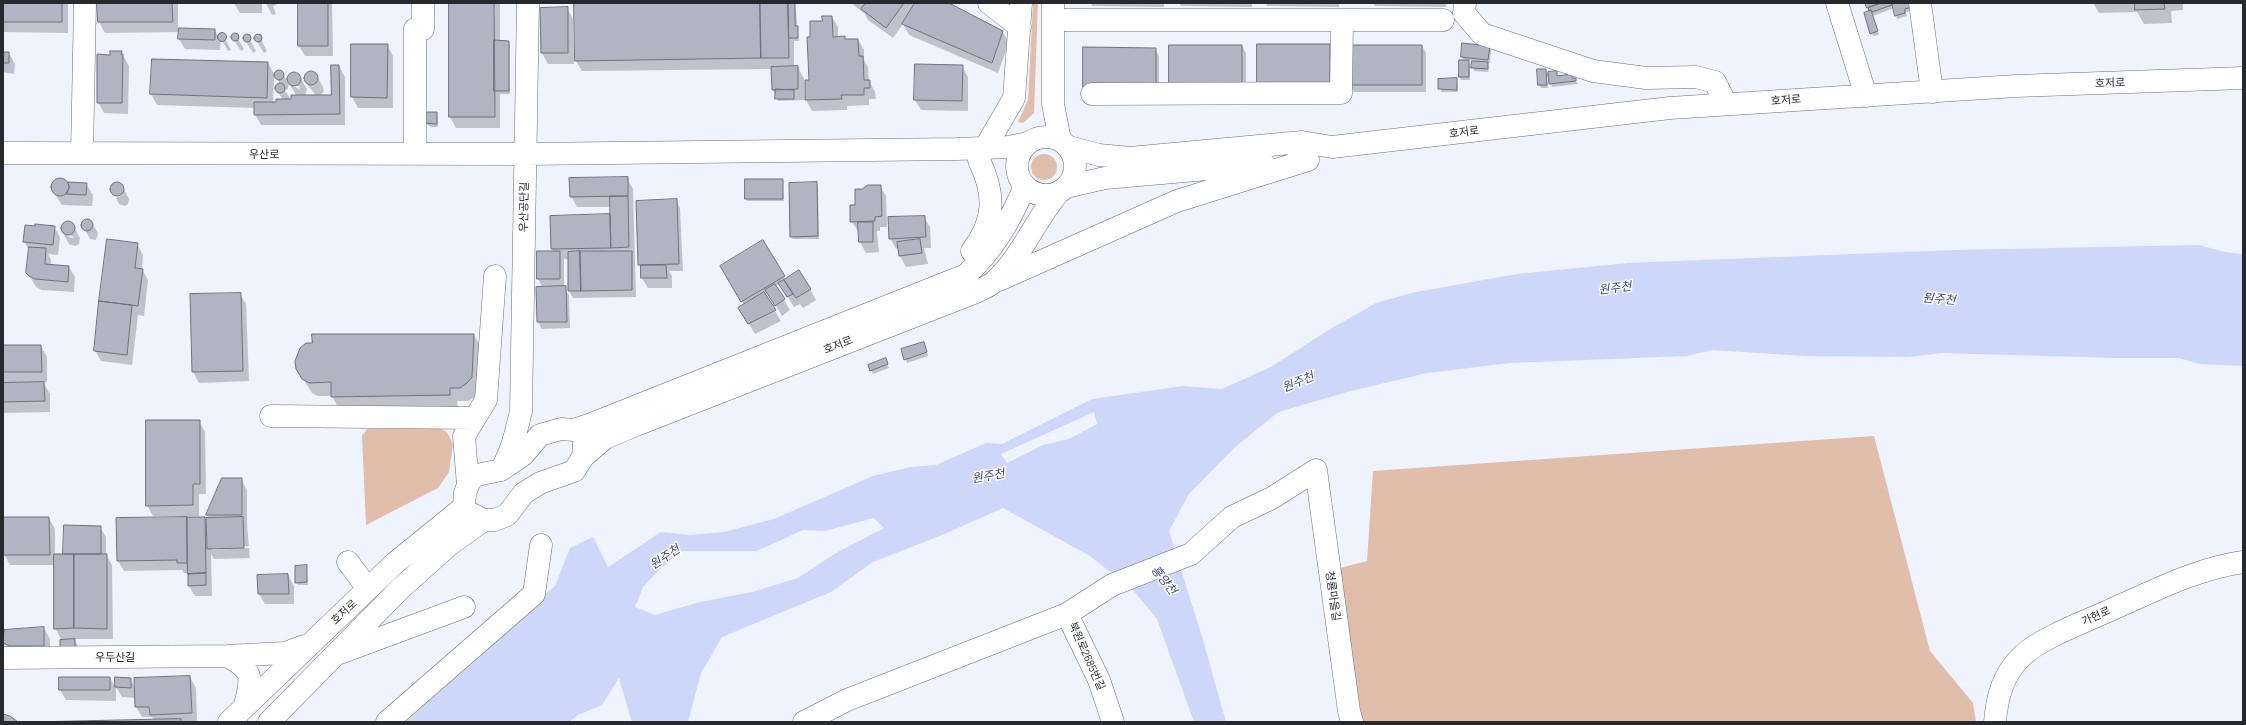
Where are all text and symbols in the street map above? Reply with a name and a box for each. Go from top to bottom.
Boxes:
street label: 호저로 [2095,76,2125,90]
street label: 호저로 [1770,92,1802,108]
street label: 호저로 [1448,124,1480,140]
street label: 우산로 [249,147,279,161]
street label: 우산공단길 [517,182,531,232]
water label: 원주천 [1598,279,1632,297]
water label: 원주천 [1922,291,1956,307]
street label: 호저로 [821,333,855,357]
water label: 원주천 [1280,369,1316,395]
water label: 원주천 [970,466,1006,486]
water label: 원주천 [647,542,683,572]
water label: 흥양천 [1148,563,1180,597]
street label: 청룡마을길 [1323,570,1343,622]
street label: 호저로 [328,597,360,627]
street label: 가현로 [2079,604,2113,628]
street label: 북원로2685번길 [1066,620,1108,692]
street label: 우두산길 [95,650,135,664]

